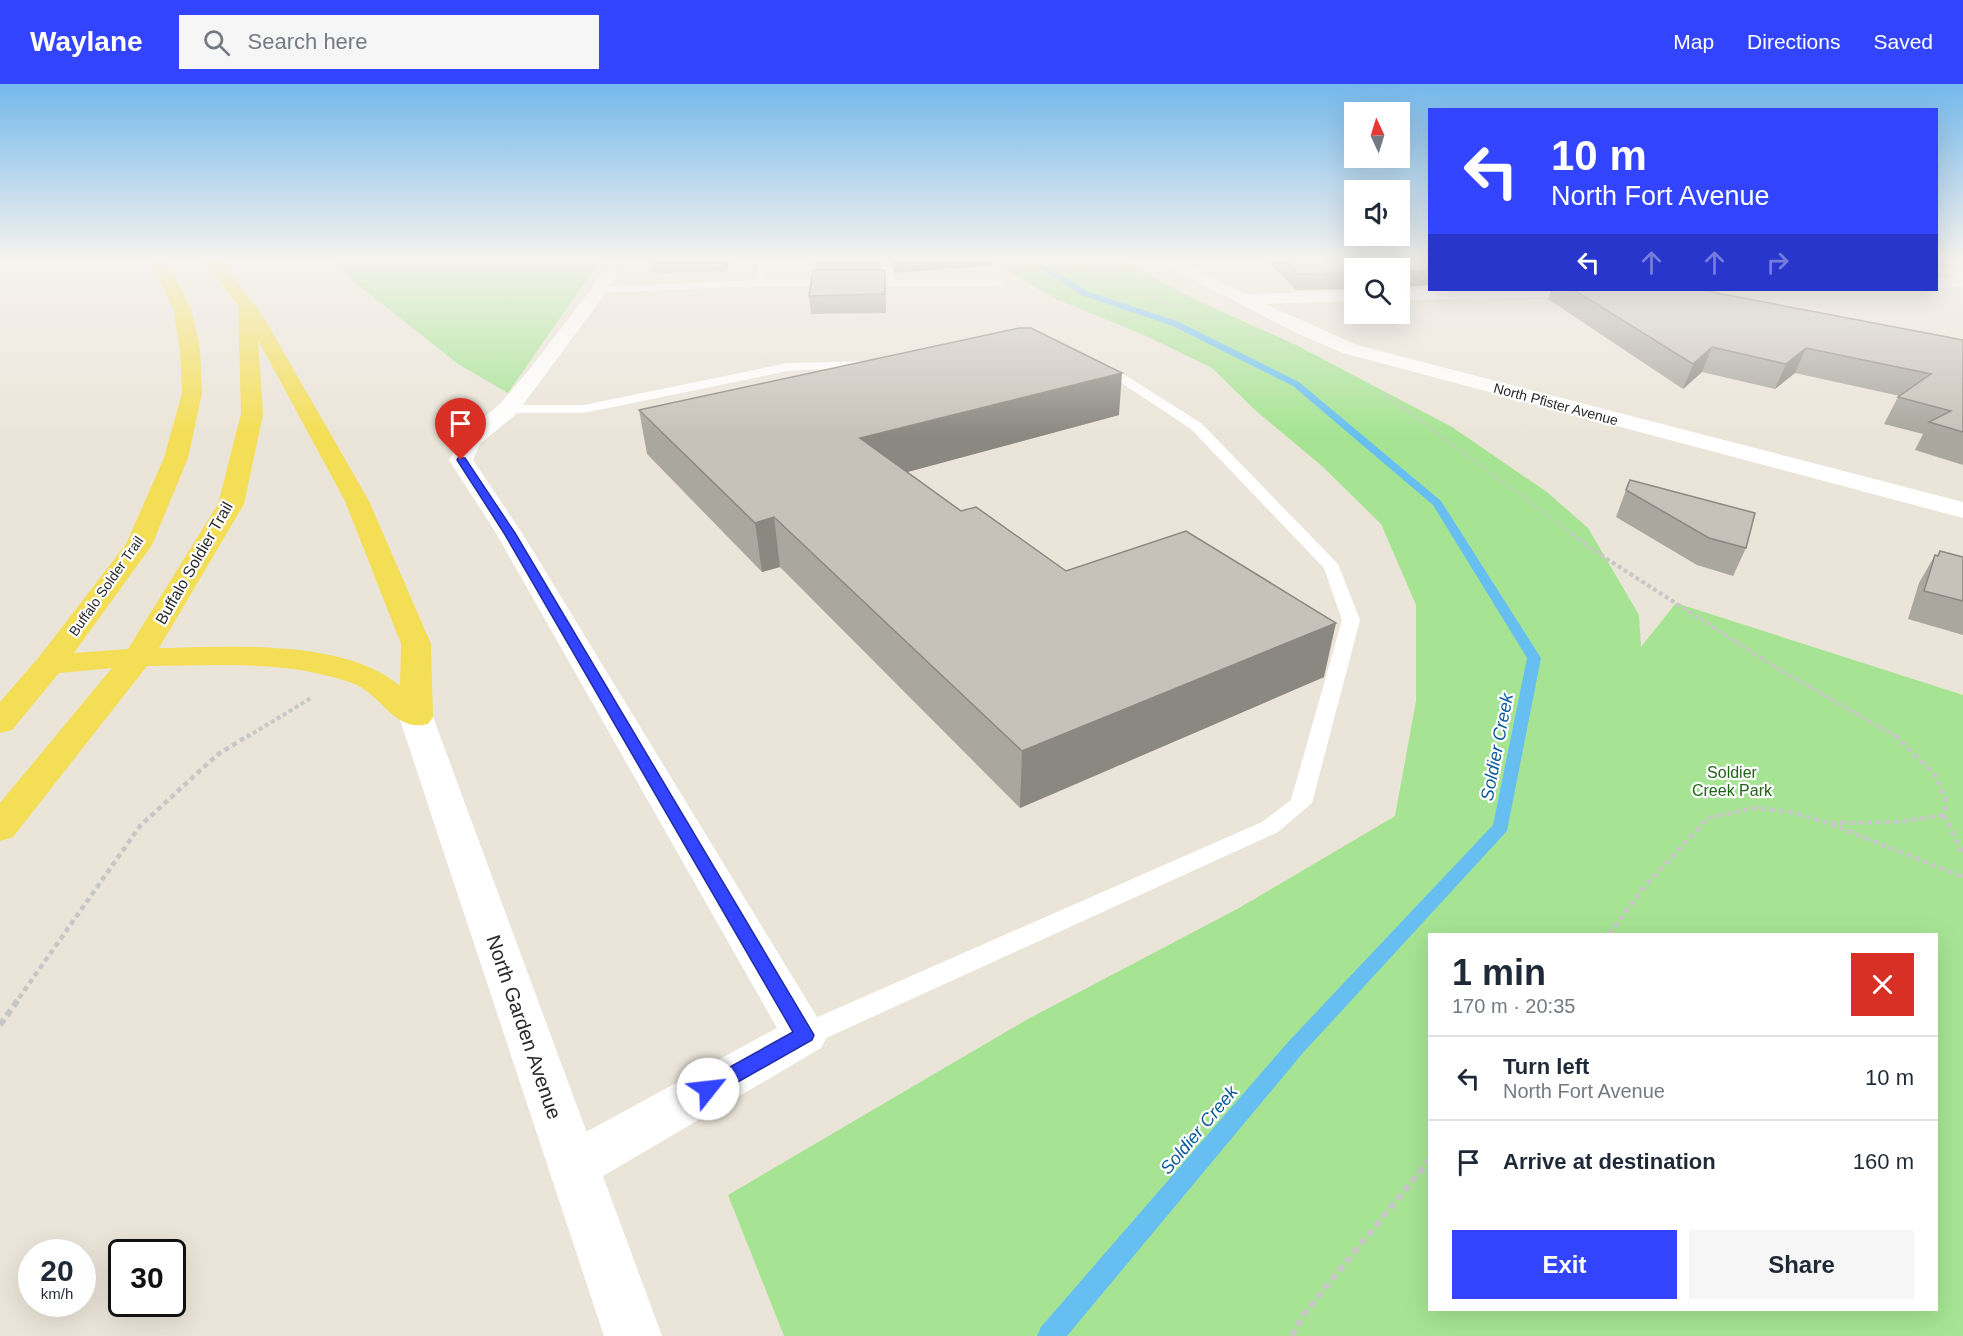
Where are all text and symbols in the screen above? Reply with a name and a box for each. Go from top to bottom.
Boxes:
search box [179,15,599,69]
text: Waylane [30,26,143,57]
icon: search [200,26,233,59]
text: Search here [248,29,367,54]
text: Map [1673,30,1714,53]
text: Directions [1747,30,1840,53]
text: Saved [1873,30,1933,53]
north arrow [1344,102,1410,168]
map controls [1344,102,1410,324]
icon: left [1452,132,1530,210]
text: 10 m [1551,132,1647,179]
button: sound [1344,180,1410,246]
text: North Fort Avenue [1551,181,1770,211]
icon: left [1572,246,1605,279]
icon: ahead [1635,246,1668,279]
icon: ahead [1698,246,1731,279]
icon: right [1761,246,1794,279]
button: search [1344,258,1410,324]
street label: North Pfister Avenue [1492,380,1620,428]
pin [435,398,486,460]
icon: arrive [444,407,477,440]
street label: Buffalo Soldier Trail [152,499,236,627]
street label: Buffalo Solder Trail [66,533,146,639]
water label: Soldier Creek [1477,691,1517,802]
park label: Soldier Creek Park [1692,764,1773,799]
street label: North Garden Avenue [482,932,566,1122]
text: 1 min [1452,952,1546,993]
button: close [1851,953,1914,1016]
text: 170 m · 20:35 [1452,995,1575,1017]
text: Turn left [1503,1054,1589,1079]
position arrow [676,1057,740,1121]
icon: left [1452,1062,1485,1095]
text: 10 m [1865,1065,1914,1090]
text: North Fort Avenue [1503,1080,1665,1102]
water label: Soldier Creek [1156,1081,1242,1178]
icon: arrive [1452,1146,1485,1179]
text: Arrive at destination [1503,1149,1716,1174]
text: 160 m [1853,1149,1914,1174]
button: Exit [1452,1230,1677,1299]
button: Share [1689,1230,1914,1299]
speed limit sign: 30 [108,1239,186,1317]
text: 20 [40,1254,74,1287]
text: km/h [41,1285,73,1302]

